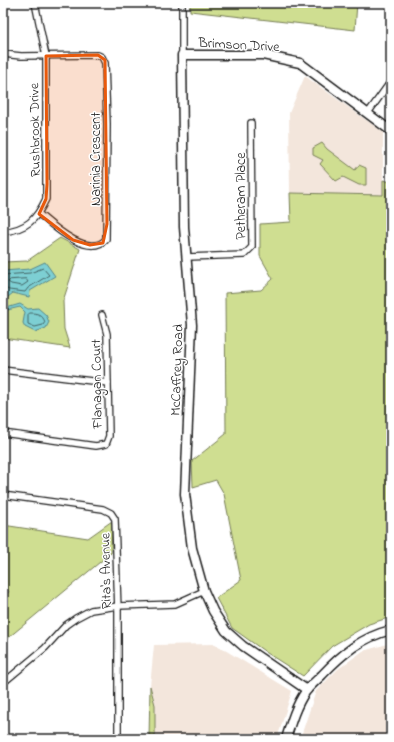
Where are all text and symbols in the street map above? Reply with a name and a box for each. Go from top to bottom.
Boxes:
street label: Brimson Drive [197,33,281,58]
street label: Rushbrook Drive [24,82,47,177]
street label: Narinia Crescent [86,112,107,206]
street label: Petheram Place [231,152,252,240]
street label: McCaffrey Road [165,324,191,416]
street label: Flanagan Court [86,339,110,430]
street label: Rita's Avenue [95,532,118,609]

